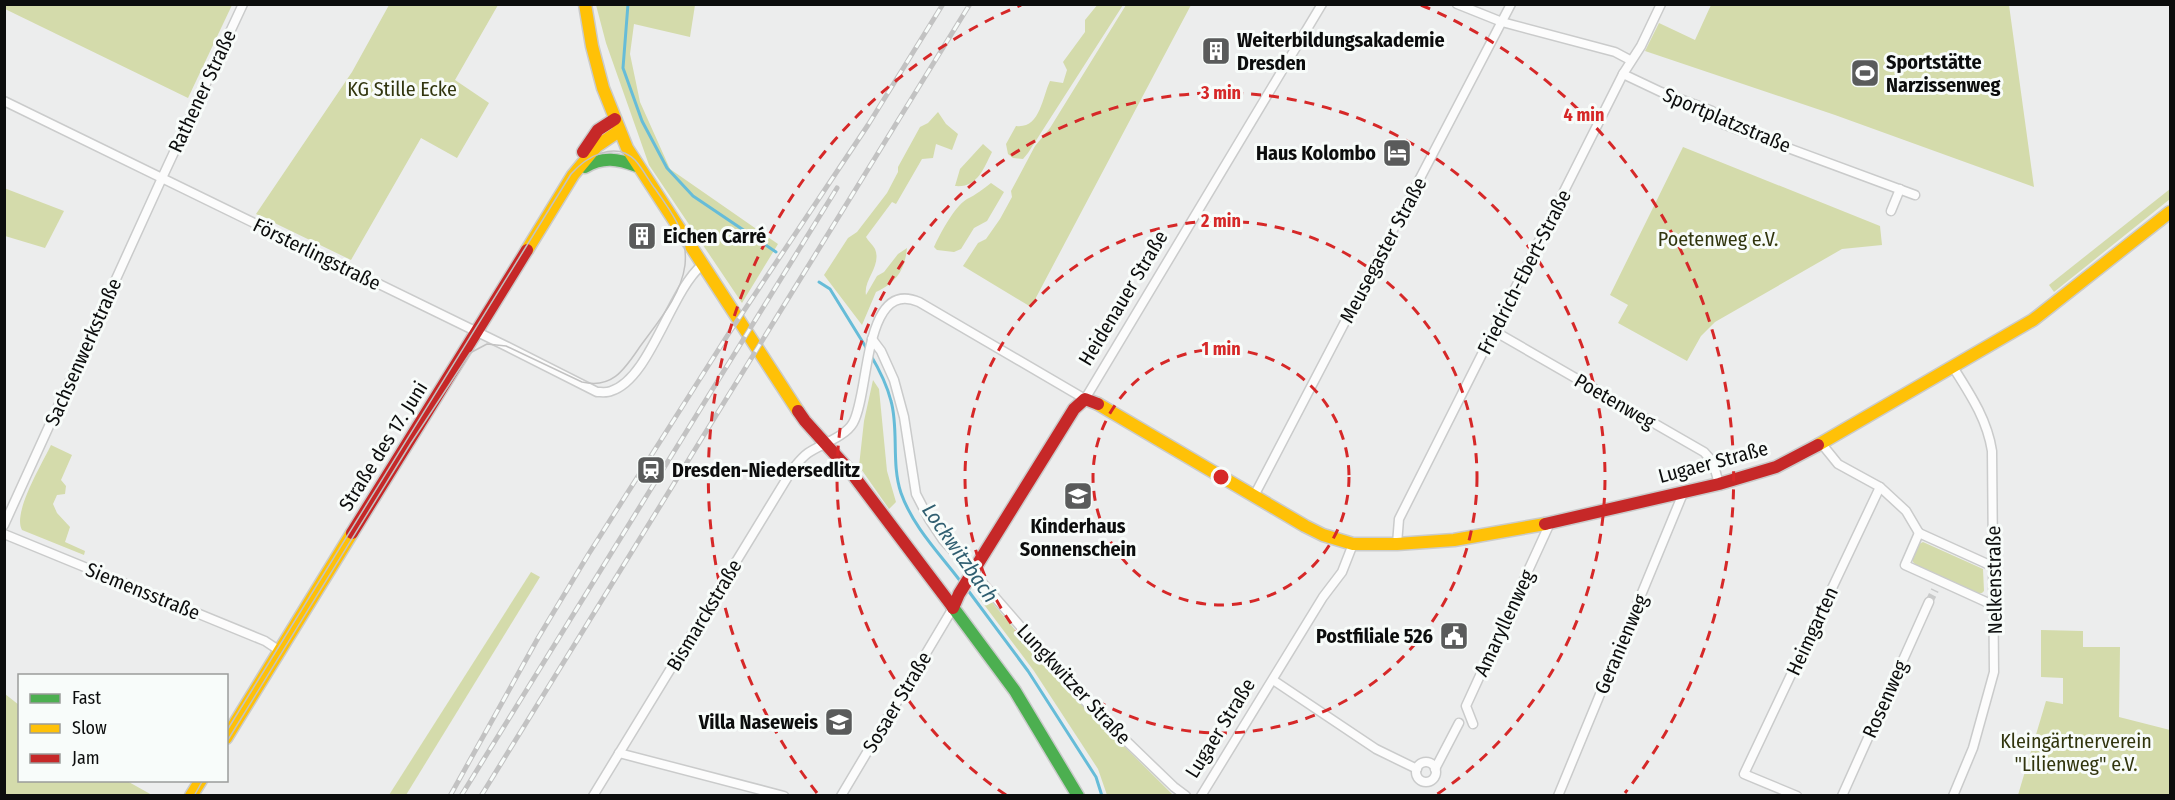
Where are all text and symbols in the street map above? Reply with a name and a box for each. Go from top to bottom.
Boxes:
street label: Rathener Straße [163,26,241,156]
place label: Weiterbildungsakademie Dresden [1237,28,1445,75]
building icon: Weiterbildungsakademie Dresden [1200,35,1232,67]
place label: Sportstätte Narzissenweg [1886,50,2000,97]
sports icon: Sportstätte Narzissenweg [1849,57,1881,89]
park label: KG Stille Ecke [347,77,457,101]
text: 3 min [1200,82,1241,104]
street label: Sportplatzstraße [1660,82,1794,158]
text: 4 min [1564,104,1604,126]
hotel icon: Haus Kolombo [1381,137,1413,169]
place label: Haus Kolombo [1256,141,1376,165]
street label: Meusegaster Straße [1335,173,1431,327]
street label: Friedrich-Ebert-Straße [1472,186,1576,358]
text: 2 min [1200,210,1241,232]
street label: Försterlingstraße [249,213,385,295]
building icon: Eichen Carré [626,220,658,252]
place label: Eichen Carré [663,224,766,248]
street label: Heidenauer Straße [1073,226,1173,370]
park label: Poetenweg e.V. [1658,227,1778,251]
street label: Sachsenwerkstraße [40,275,126,429]
text: 1 min [1201,338,1241,360]
street label: Poetenweg [1570,368,1660,434]
street label: Straße des 17. Juni [334,377,432,515]
street label: Lugaer Straße [1656,436,1770,488]
station icon: Dresden-Niedersedlitz [635,454,667,486]
place label: Dresden-Niedersedlitz [672,458,861,482]
centre of rings [1211,467,1231,487]
school or university icon: Kinderhaus Sonnenschein [1062,480,1094,512]
water label: Lockwitzbach [916,498,1004,608]
place label: Kinderhaus Sonnenschein [1020,514,1136,561]
street label: Nelkenstraße [1981,525,2007,635]
street label: Bismarckstraße [661,555,747,675]
street label: Siemensstraße [82,557,204,625]
street label: Amaryllenweg [1469,565,1539,680]
street label: Heimgarten [1781,583,1843,679]
street label: Geranienweg [1589,590,1653,697]
street label: Lungkwitzer Straße [1012,619,1136,749]
public building icon: Postfiliale 526 [1438,620,1470,652]
place label: Postfiliale 526 [1316,624,1433,648]
street label: Sosaer Straße [858,647,936,757]
street label: Rosenweg [1857,656,1913,742]
legend [18,674,228,782]
street label: Lugaer Straße [1180,674,1260,782]
text: Fast [72,687,101,709]
school or university icon: Villa Naseweis [823,706,855,738]
place label: Villa Naseweis [698,710,818,734]
text: Slow [72,717,107,739]
park label: Kleingärtnerverein "Lilienweg" e.V. [2000,729,2152,776]
text: Jam [72,747,100,769]

